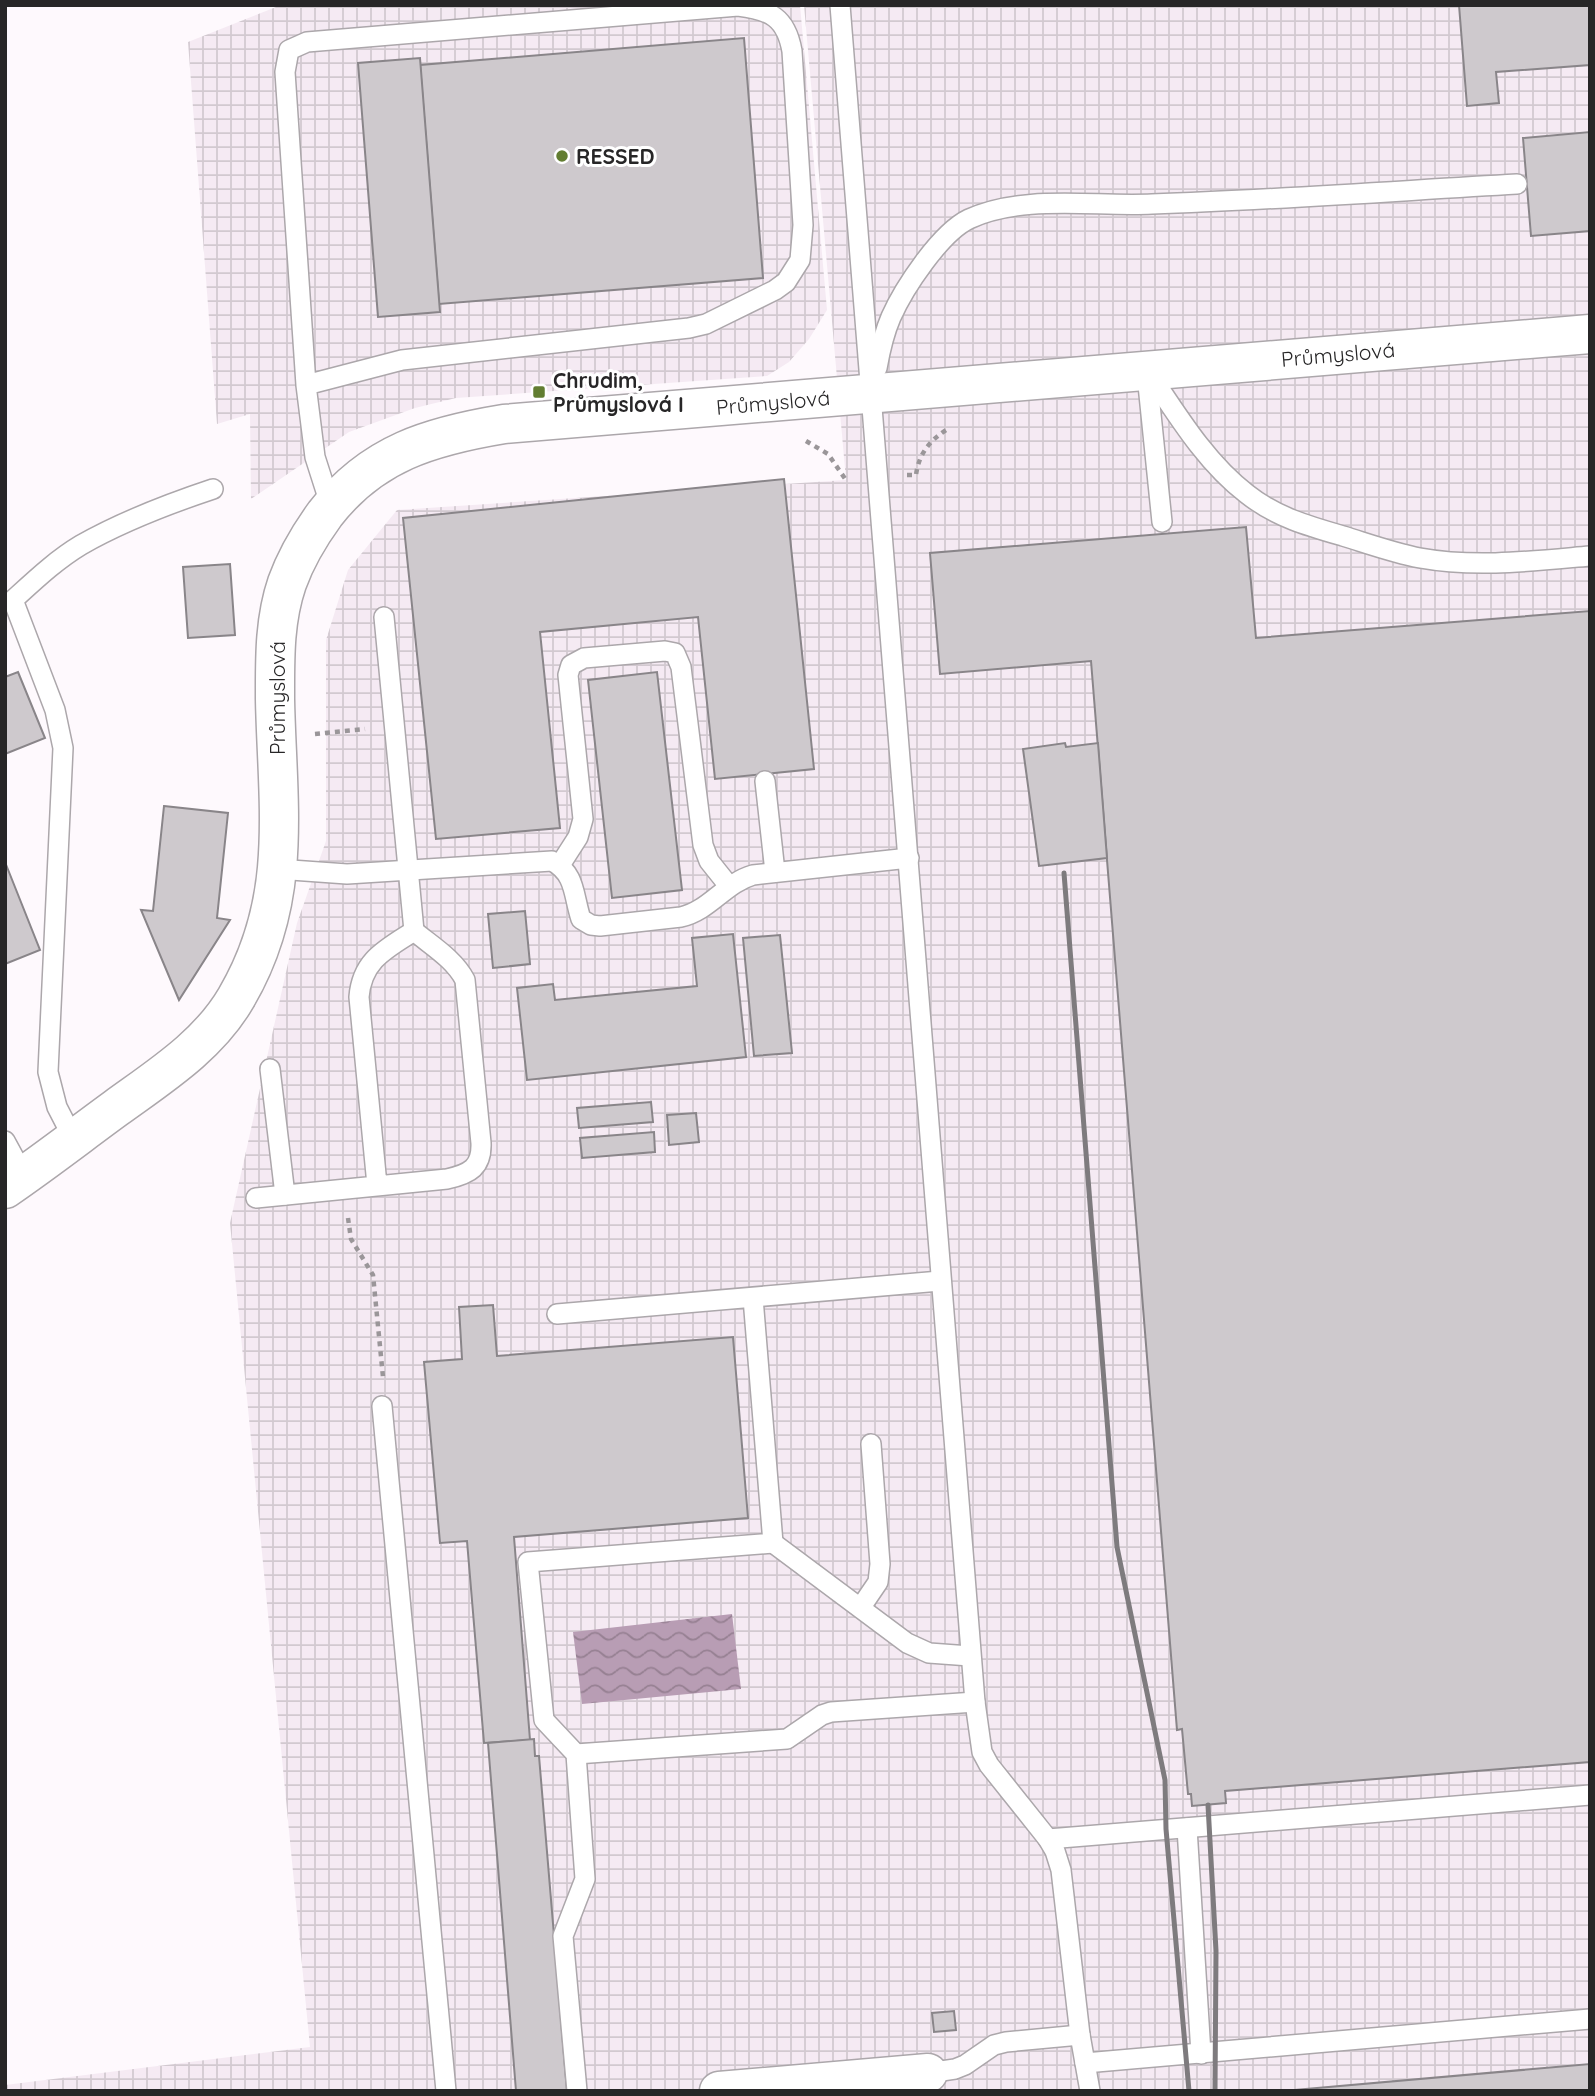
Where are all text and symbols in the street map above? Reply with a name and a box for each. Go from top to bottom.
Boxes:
place label: RESSED [576,143,655,169]
marker: RESSED [554,148,570,164]
street label: Průmyslová [1280,336,1396,372]
place label: Chrudim, Průmyslová I [553,367,684,417]
marker: Chrudim, Průmyslová I [531,384,547,400]
street label: Průmyslová [715,384,831,420]
street label: Průmyslová [264,641,290,755]

